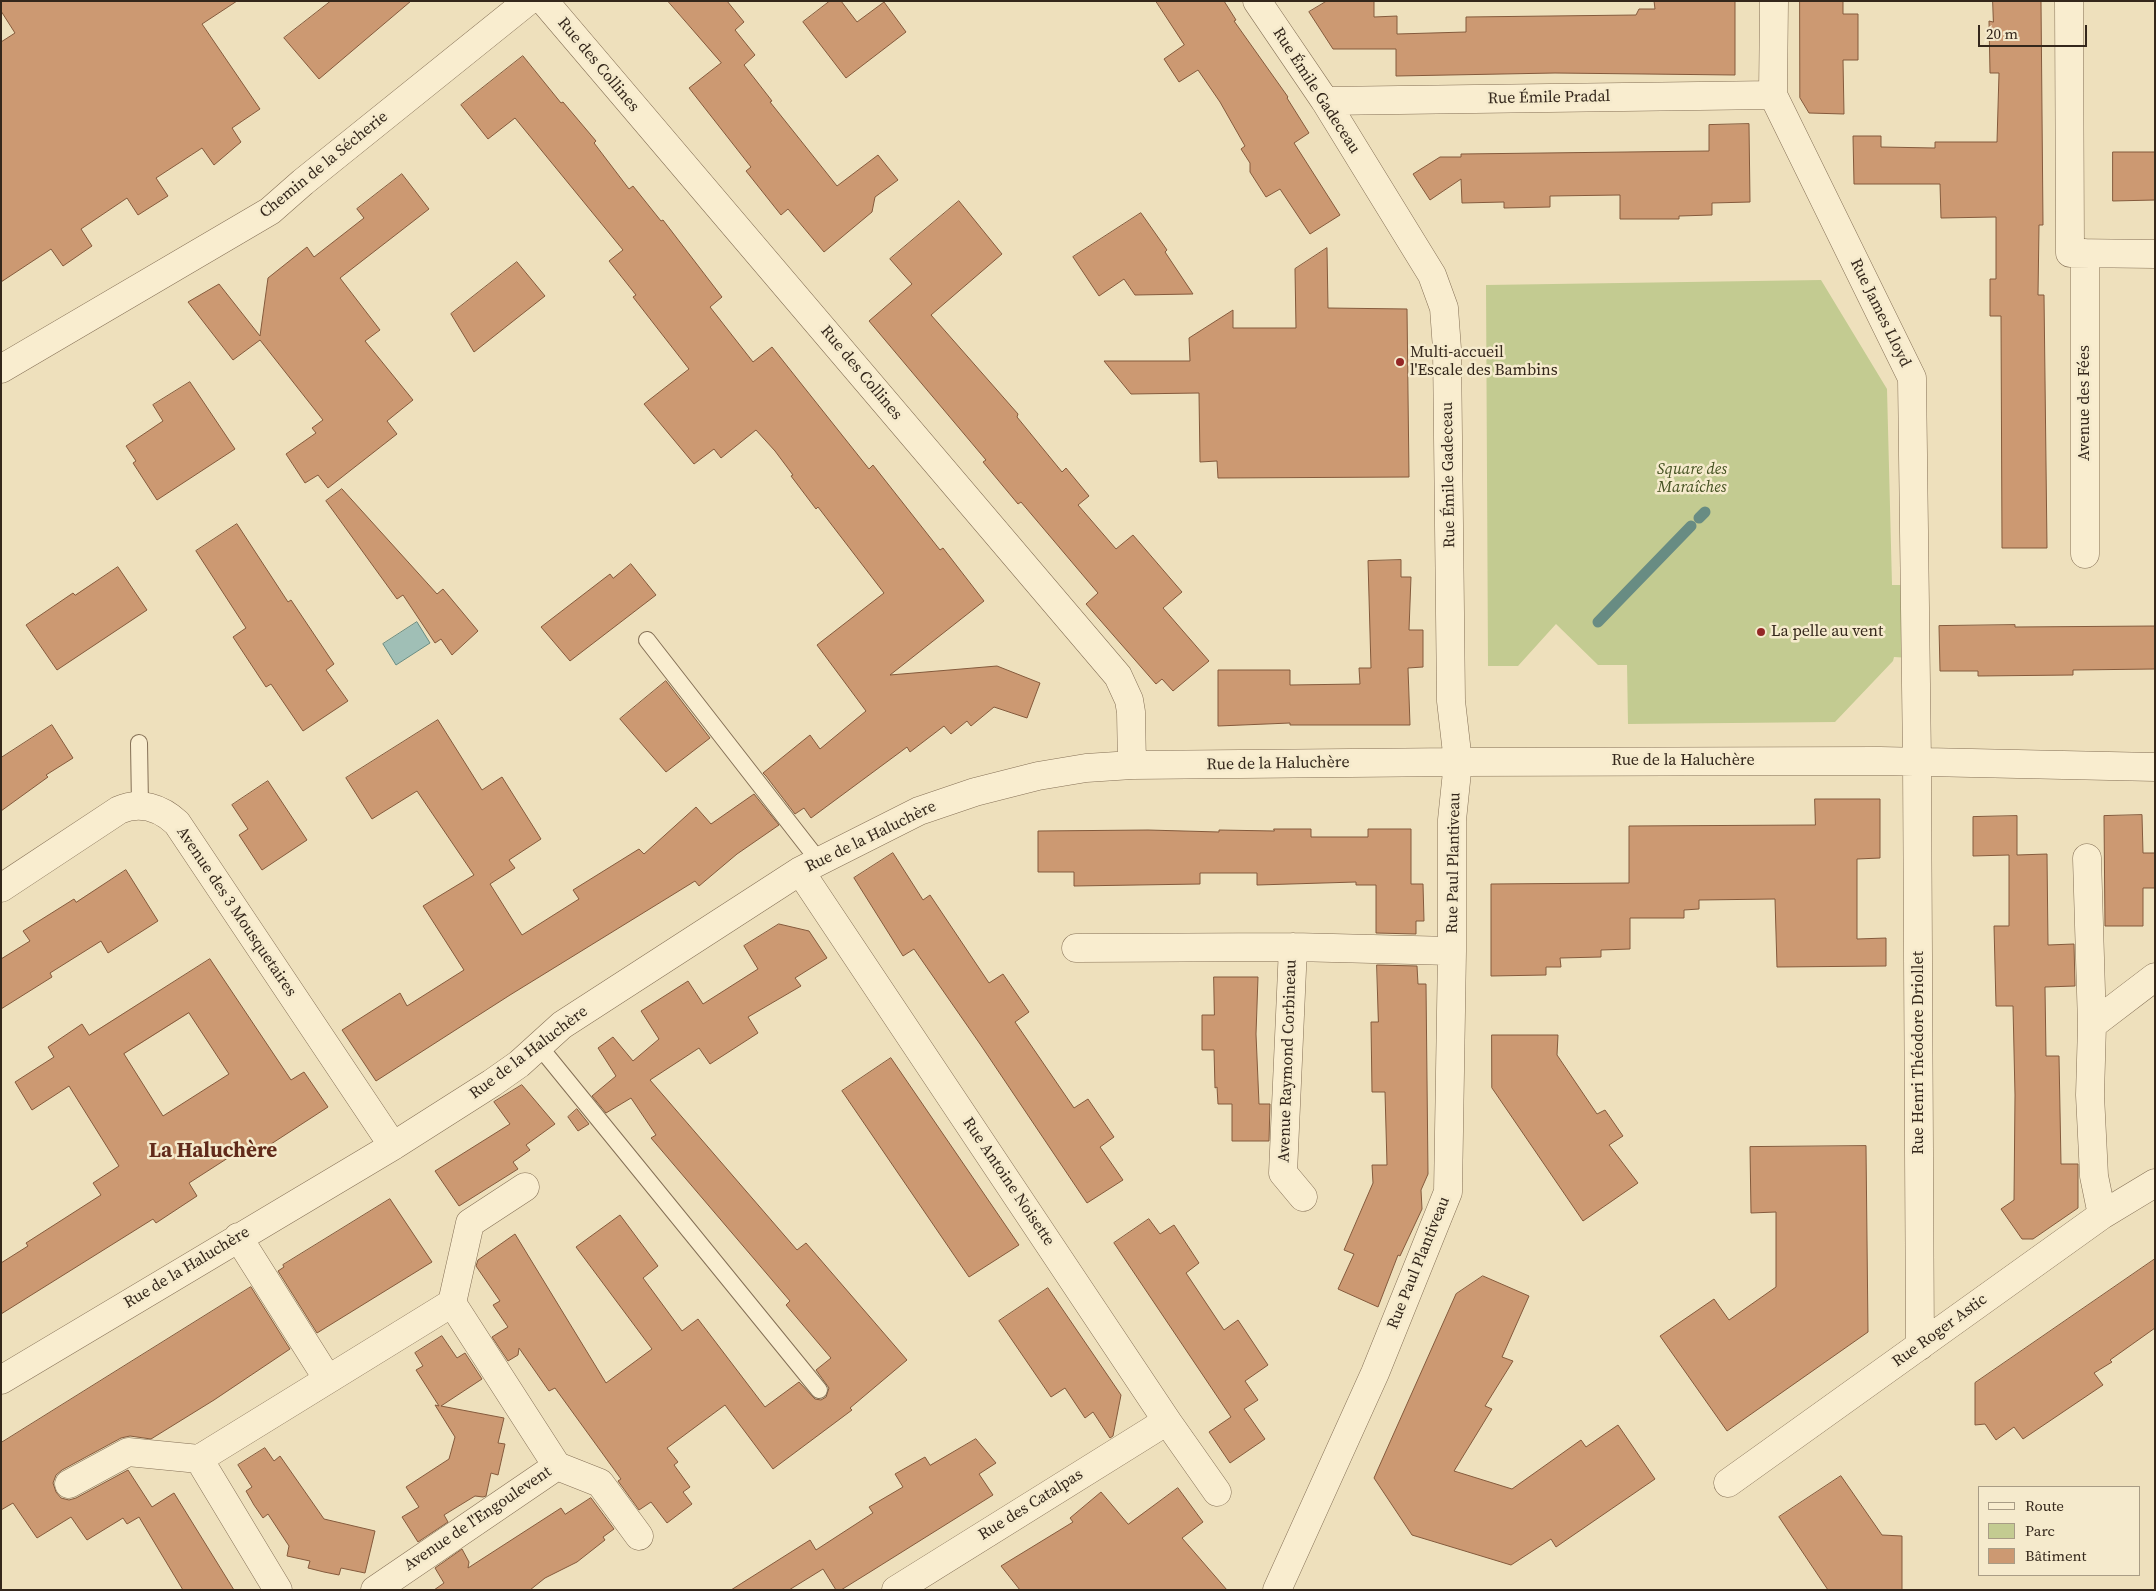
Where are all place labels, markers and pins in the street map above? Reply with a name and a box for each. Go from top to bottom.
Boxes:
place label: Multi-accueil l'Escale des Bambins [1410,343,1558,381]
marker: Multi-accueil l'Escale des Bambins [1394,356,1406,368]
place label: La pelle au vent [1771,622,1883,642]
marker: La pelle au vent [1755,626,1767,638]

